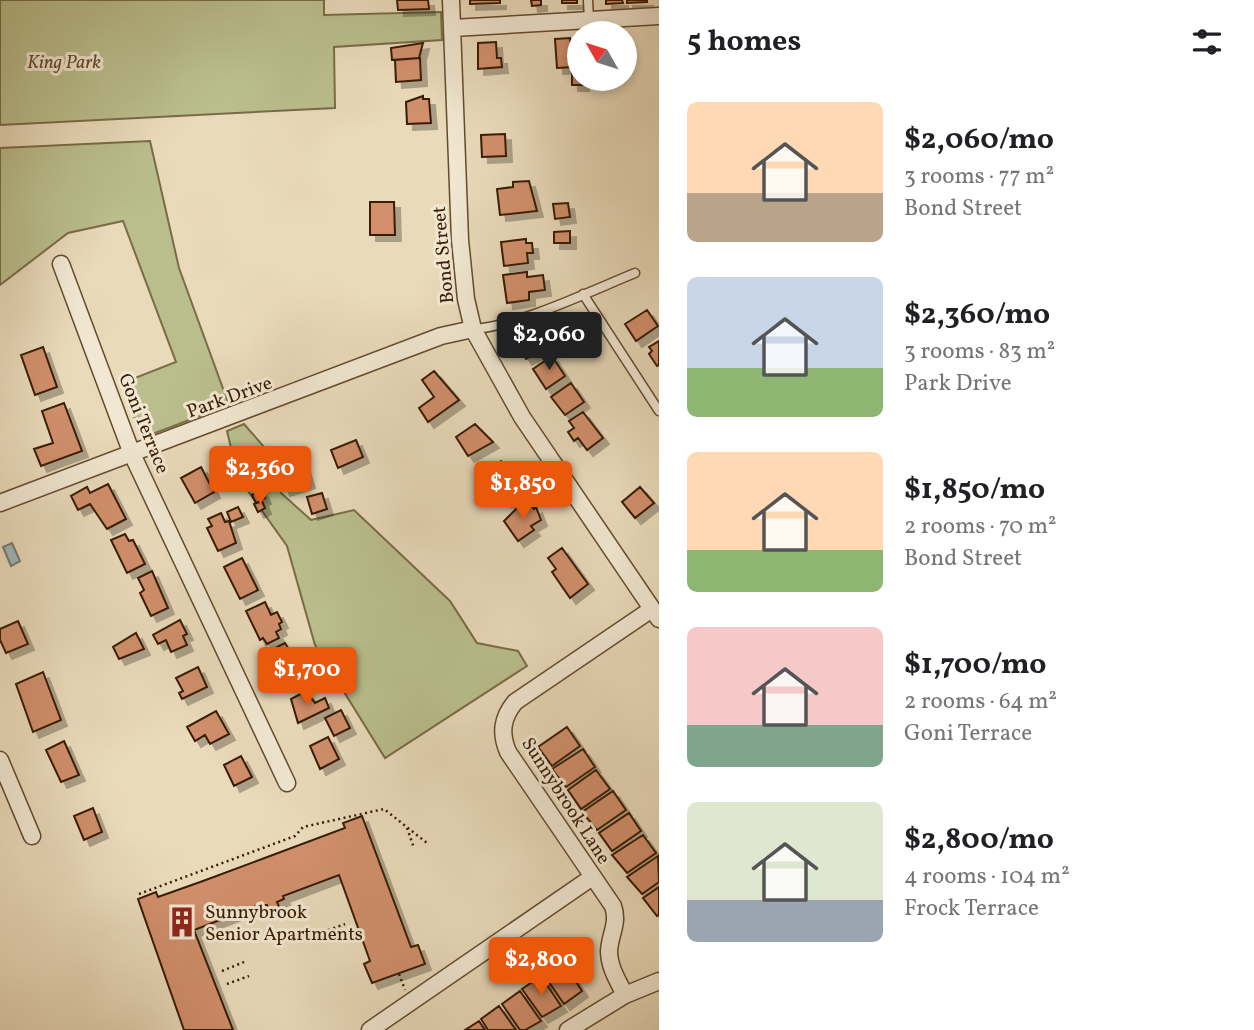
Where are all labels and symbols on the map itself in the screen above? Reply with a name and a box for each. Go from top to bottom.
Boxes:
north arrow [567,21,637,91]
park label: King Park [27,50,101,76]
street label: Bond Street [427,205,461,305]
pin: $2,060 [492,312,606,372]
street label: Goni Terrace [111,370,175,478]
street label: Park Drive [183,370,276,425]
pin: $2,360 [203,447,317,506]
pin: $1,850 [466,462,580,521]
pin: $1,700 [250,648,364,707]
street label: Sunnybrook Lane [515,733,616,870]
place label: Sunnybrook Senior Apartments [205,900,363,948]
building icon: Sunnybrook Senior Apartments [165,905,199,939]
pin: $2,800 [484,937,598,997]

